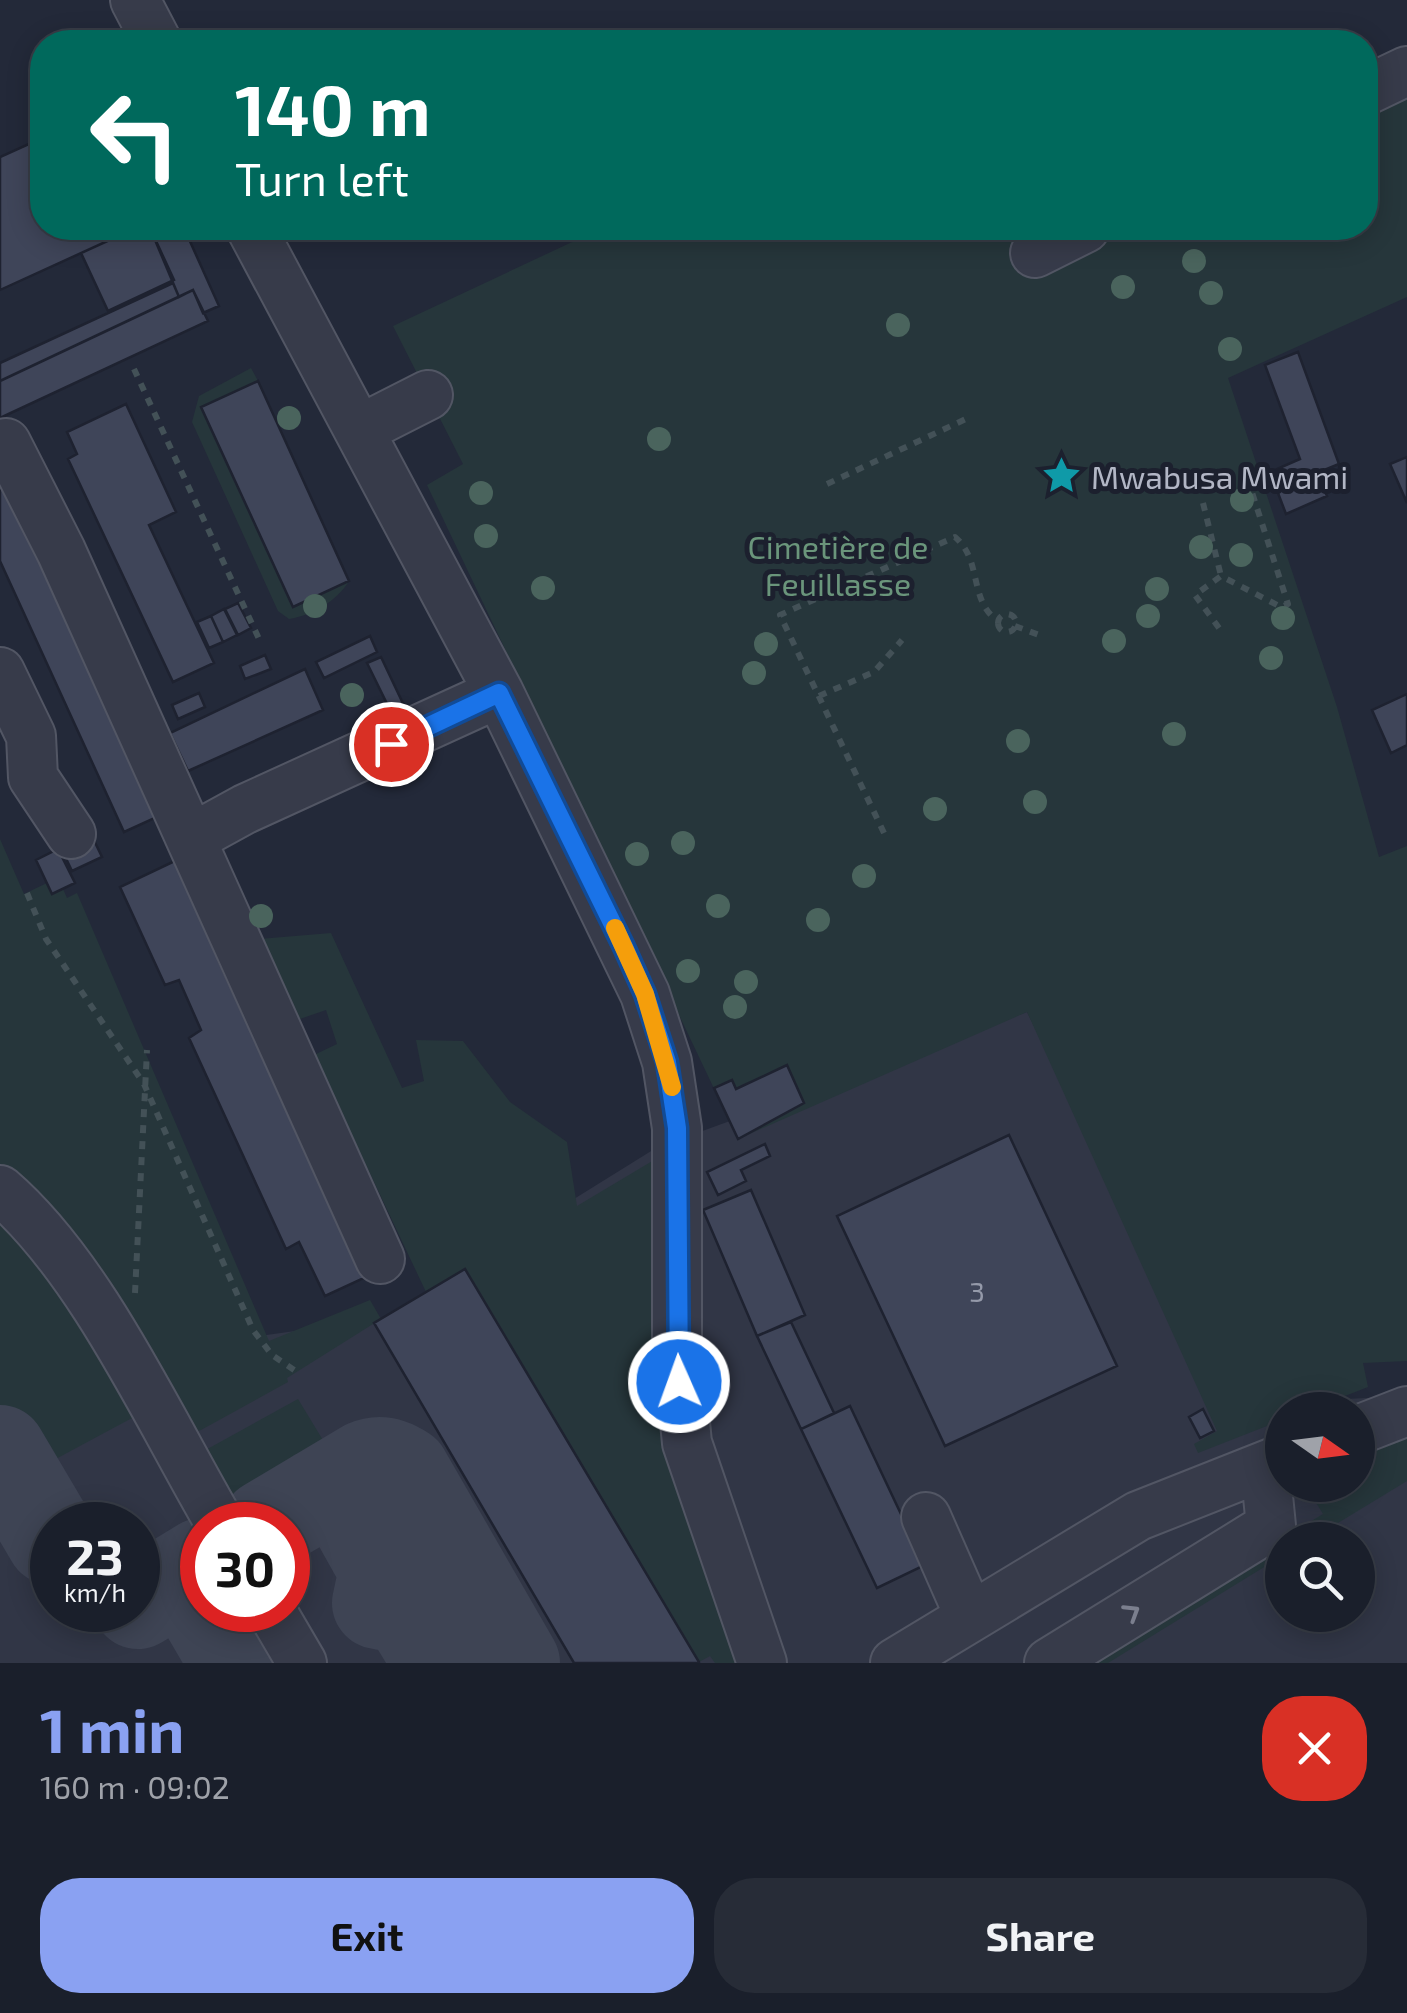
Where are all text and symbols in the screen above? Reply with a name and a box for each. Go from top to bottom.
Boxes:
text: 140 m [235,66,431,150]
icon: left [70,70,200,200]
text: Turn left [235,151,409,205]
place icon: Mwabusa Mwami [1040,455,1082,497]
place label: Mwabusa Mwami [1091,457,1348,495]
park label: Cimetière de Feuillasse [748,527,928,602]
pin [349,702,434,787]
icon: arrive [364,717,419,772]
house number: 3 [969,1274,985,1308]
position arrow [627,1330,731,1434]
north arrow [1265,1392,1375,1502]
map controls [1265,1392,1375,1632]
speed limit sign: 30 [180,1502,310,1632]
button: search [1265,1522,1375,1632]
text: 23 [66,1525,124,1585]
text: km/h [64,1577,126,1607]
one-way arrow [1121,1605,1139,1624]
text: 1 min [40,1693,184,1765]
button: close [1262,1696,1367,1801]
text: 160 m · 09:02 [40,1767,230,1805]
button: Exit [40,1878,694,1993]
button: Share [714,1878,1367,1993]

